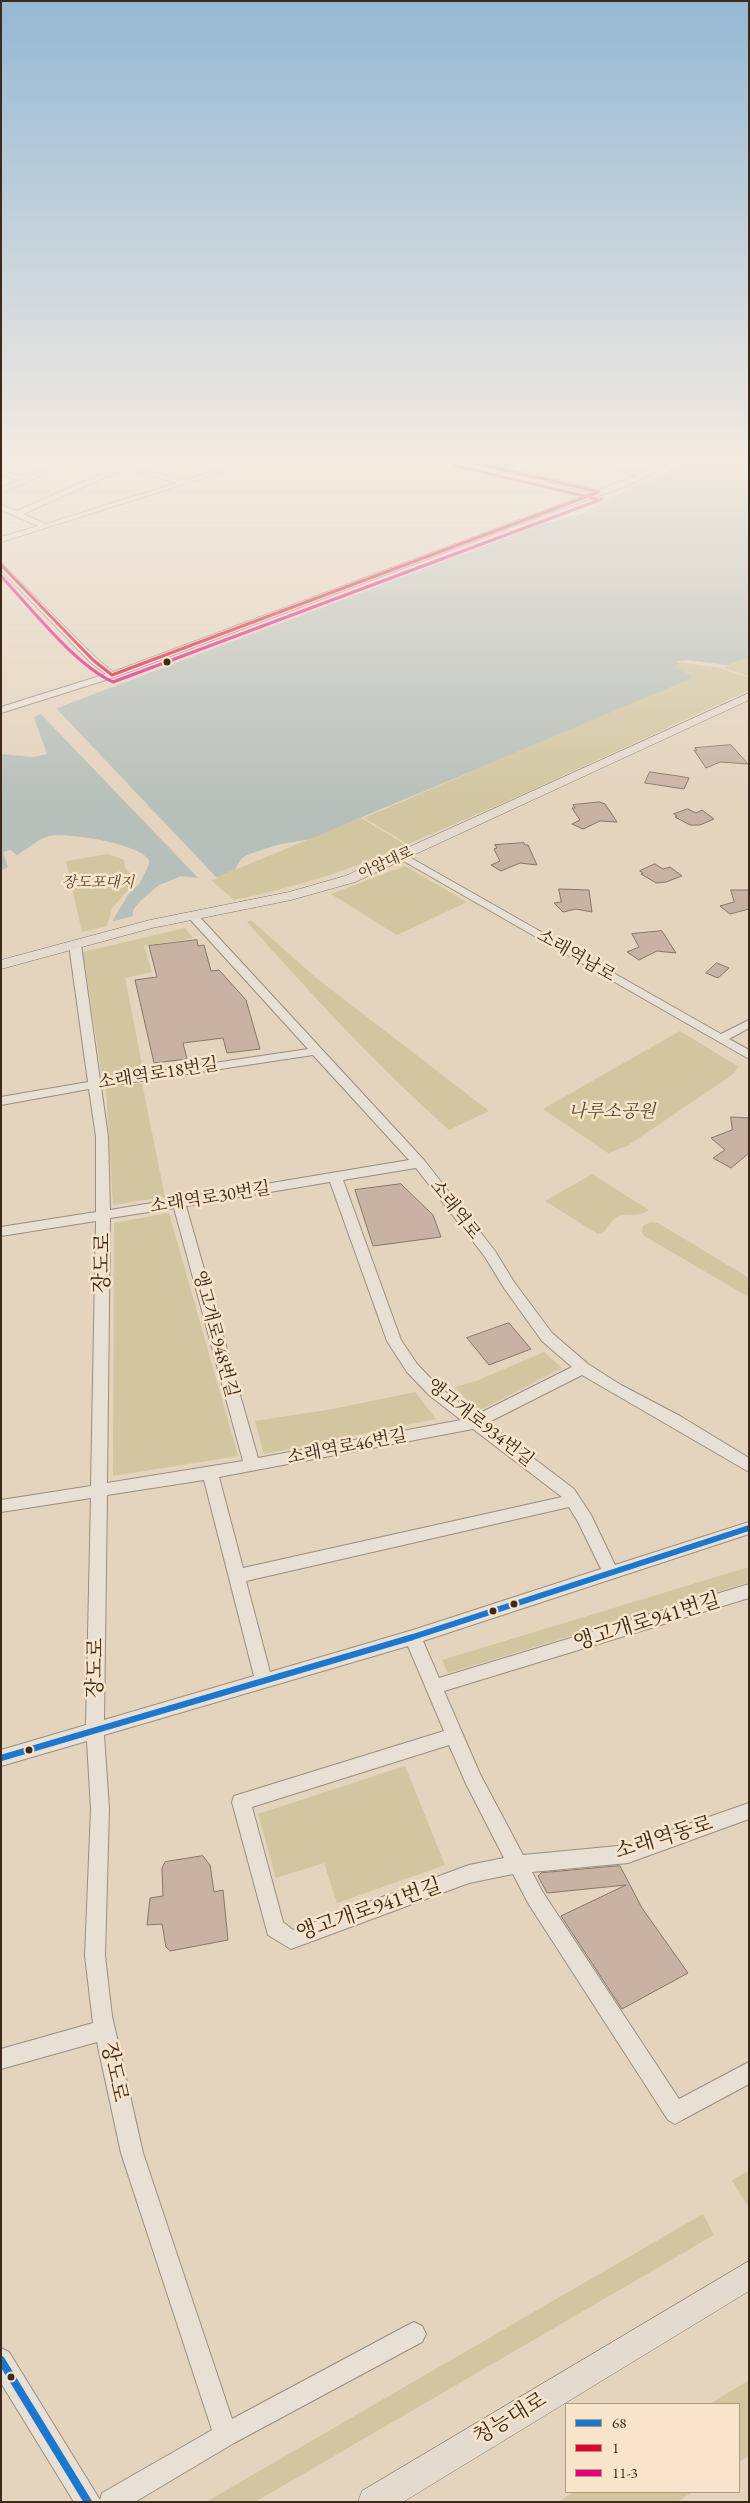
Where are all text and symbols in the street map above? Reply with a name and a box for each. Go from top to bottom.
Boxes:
unlabelled marker [162,657,172,667]
street label: 아암대로 [356,843,416,883]
park label: 장도포대지 [62,874,134,892]
street label: 소래역남로 [533,925,619,987]
street label: 소래역로18번길 [96,1054,220,1094]
park label: 나루소공원 [569,1101,655,1123]
street label: 소래역로 [425,1176,485,1244]
street label: 소래역로30번길 [148,1178,272,1218]
street label: 장도로 [90,1232,116,1294]
street label: 앵고개로948번길 [188,1268,242,1400]
street label: 앵고개로934번길 [422,1374,538,1472]
street label: 소래역로46번길 [285,1425,409,1469]
street label: 앵고개로941번길 [571,1588,723,1656]
unlabelled marker [509,1599,519,1609]
unlabelled marker [488,1606,498,1616]
street label: 장도로 [83,1637,109,1699]
unlabelled marker [24,1745,34,1755]
street label: 소래역동로 [612,1811,716,1865]
street label: 앵고개로941번길 [293,1873,445,1947]
street label: 장도로 [95,2040,133,2104]
unlabelled marker [6,2372,16,2382]
street label: 청능대로 [469,2387,551,2451]
legend [565,2403,740,2493]
text: 68 [612,2413,626,2432]
text: 1 [612,2438,619,2457]
text: 11-3 [612,2463,638,2482]

